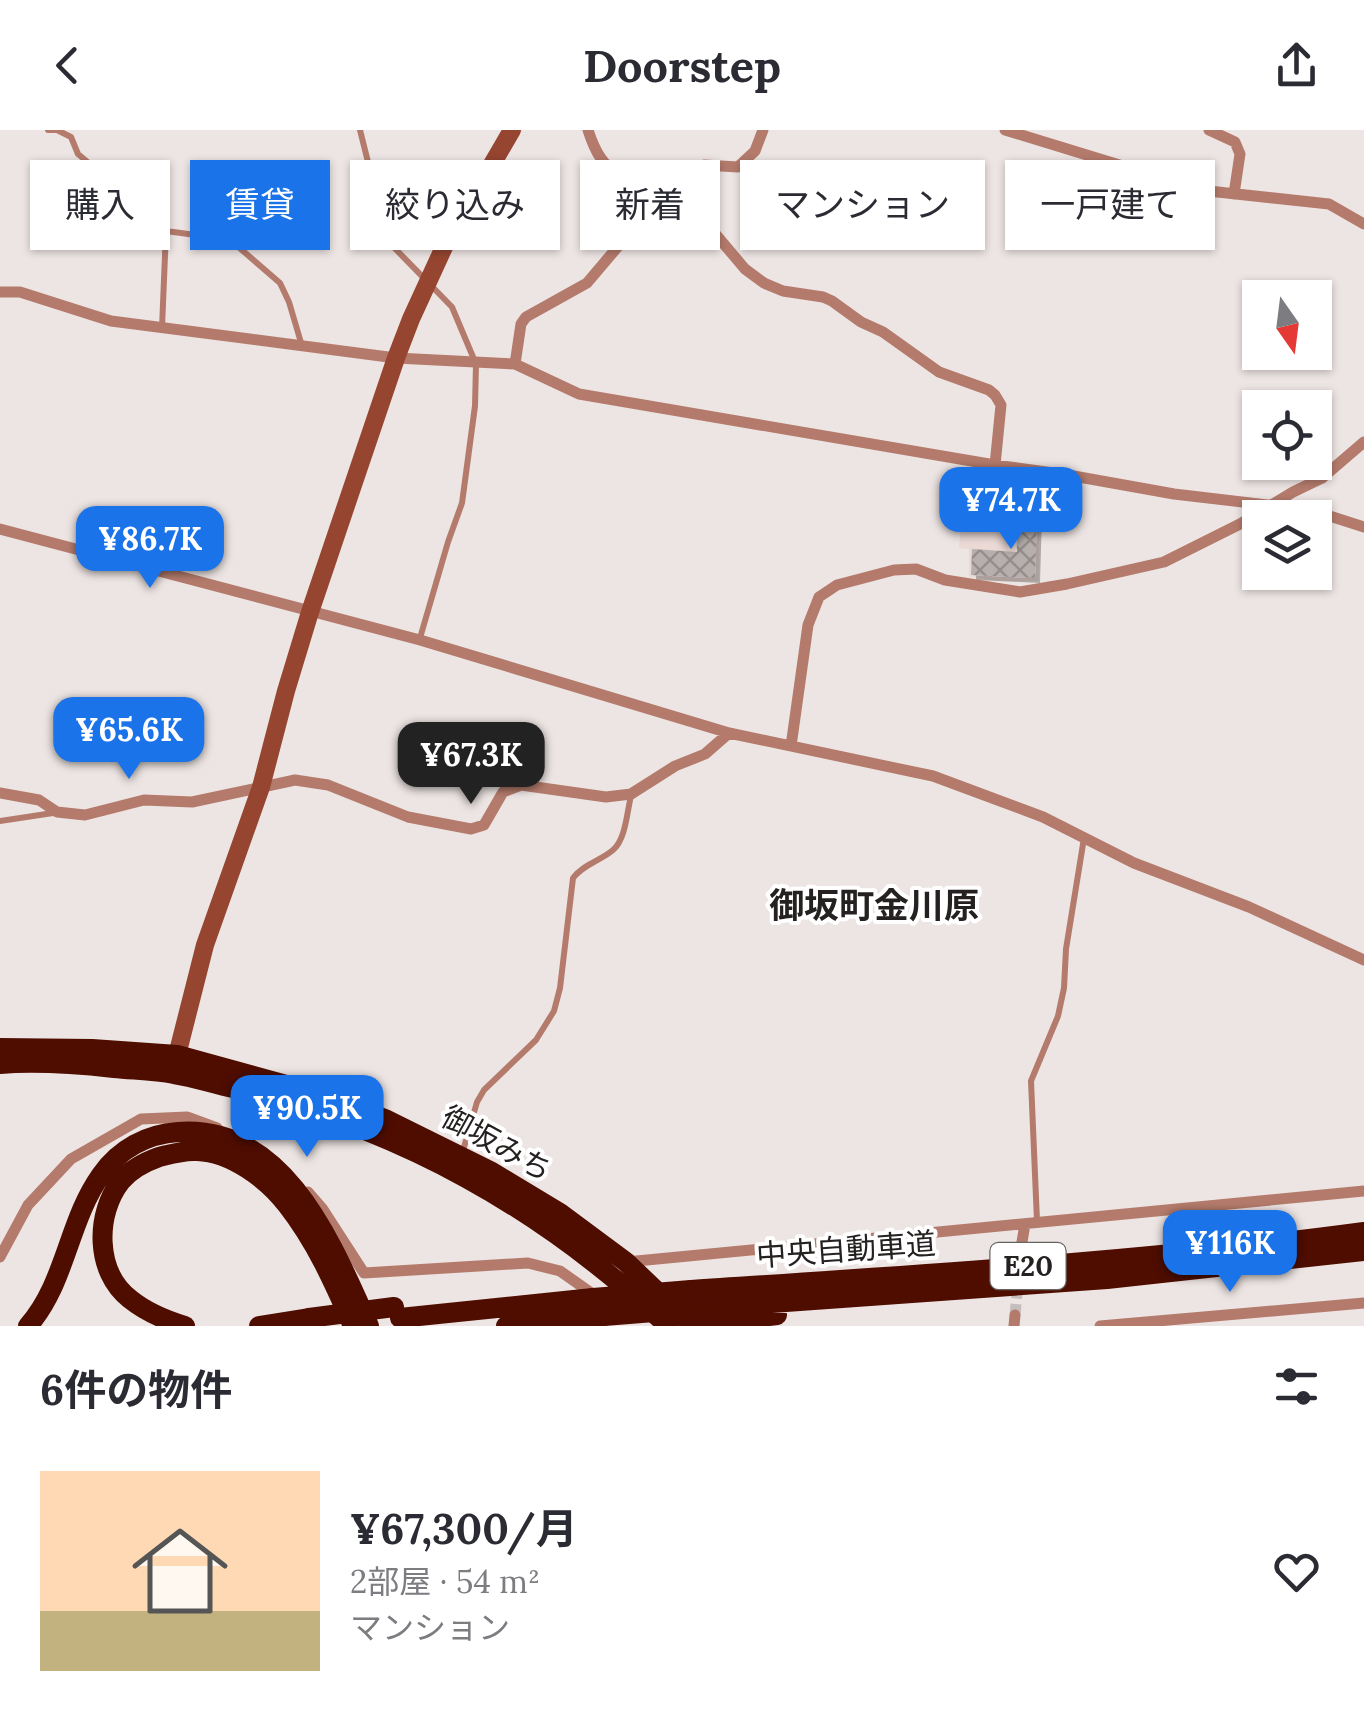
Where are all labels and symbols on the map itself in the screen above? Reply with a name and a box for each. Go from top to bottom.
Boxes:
north arrow [1242,280,1332,370]
pin: ¥74.7K [930,467,1092,552]
pin: ¥86.7K [69,506,231,591]
pin: ¥65.6K [48,697,210,782]
pin: ¥67.3K [390,722,552,807]
district label: 御坂町金川原 [769,883,979,928]
pin: ¥90.5K [226,1075,388,1160]
street label: 御坂みち [435,1097,559,1189]
pin: ¥116K [1160,1210,1300,1295]
street label: 中央自動車道 [755,1224,937,1274]
road number: E20 [990,1243,1066,1289]

